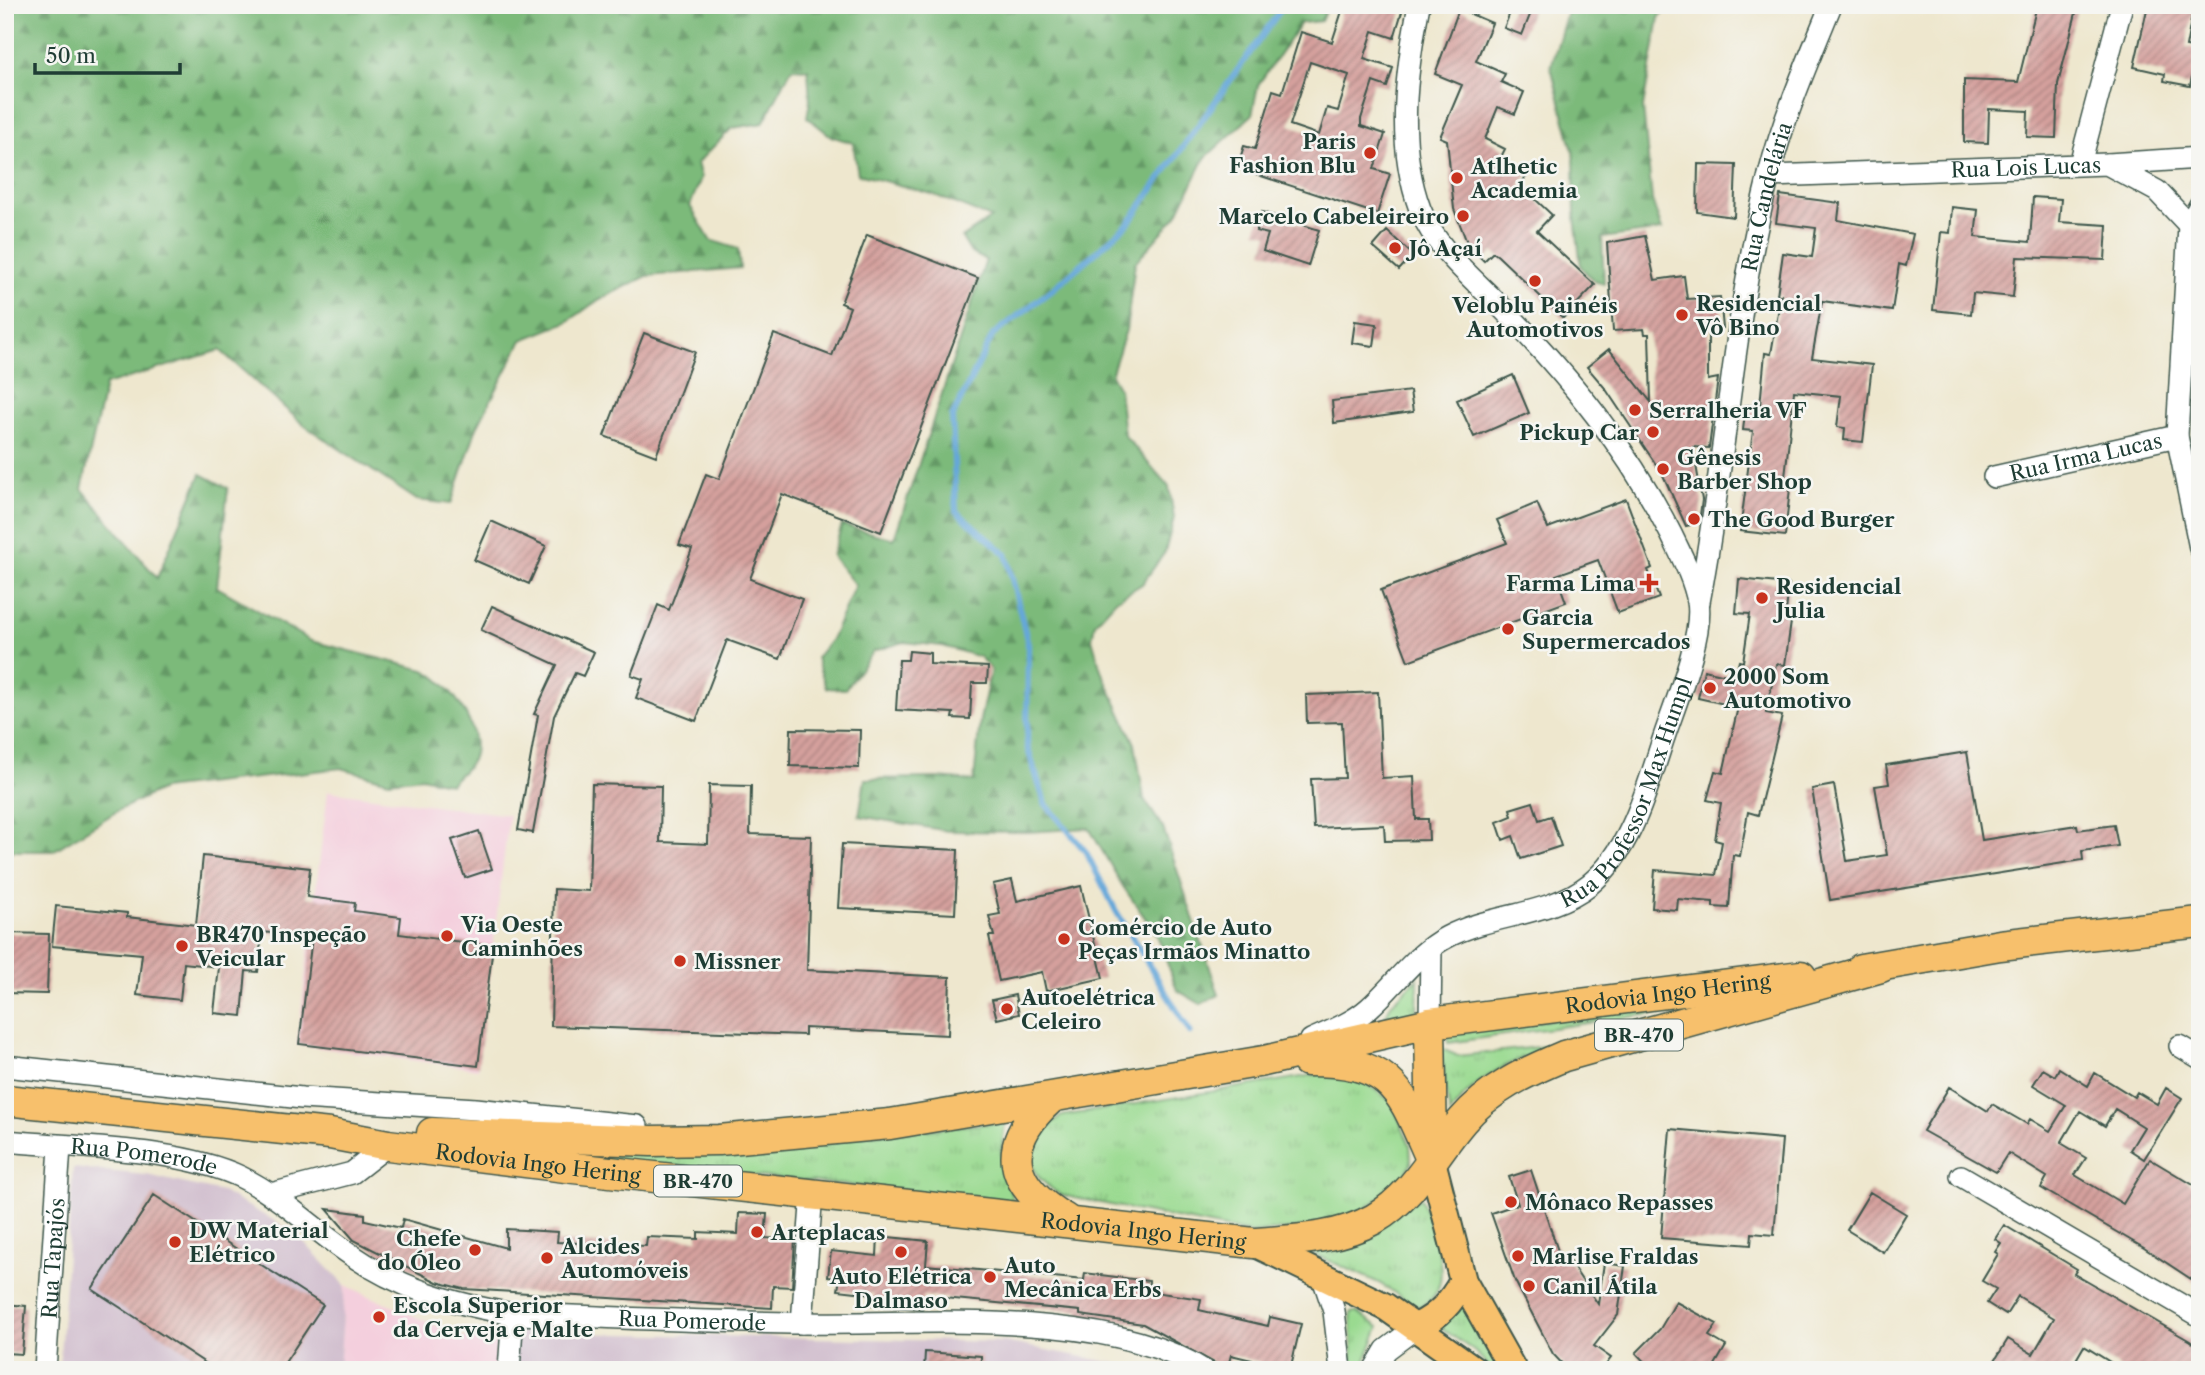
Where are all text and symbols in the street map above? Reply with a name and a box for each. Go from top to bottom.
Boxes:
scale bar [35,32,180,76]
text: 50 m [46,43,96,68]
street label: Rua Candelária [1736,118,1797,274]
place label: Paris Fashion Blu [1229,129,1356,178]
marker: Paris Fashion Blu [1362,145,1378,161]
street label: Rua Lois Lucas [1950,152,2101,182]
place label: Atlhetic Academia [1470,154,1579,203]
marker: Atlhetic Academia [1449,170,1465,186]
place label: Marcelo Cabeleireiro [1218,204,1449,229]
marker: Marcelo Cabeleireiro [1455,208,1471,224]
place label: Jô Açaí [1405,236,1482,261]
marker: Jô Açaí [1387,240,1403,256]
marker: Veloblu Painéis Automotivos [1527,273,1543,289]
place label: Residencial Vô Bino [1695,291,1821,340]
place label: Veloblu Painéis Automotivos [1451,293,1618,342]
marker: Residencial Vô Bino [1674,307,1690,323]
place label: Serralheria VF [1649,398,1806,423]
marker: Serralheria VF [1627,402,1643,418]
place label: Pickup Car [1519,420,1640,445]
marker: Pickup Car [1645,424,1661,440]
street label: Rua Irma Lucas [2007,427,2164,486]
place label: Gênesis Barber Shop [1677,445,1812,494]
marker: Gênesis Barber Shop [1655,461,1671,477]
place label: The Good Burger [1708,507,1895,532]
marker: The Good Burger [1686,511,1702,527]
place label: Farma Lima [1506,571,1636,596]
place label: Residencial Julia [1772,574,1901,623]
marker: Farma Lima [1641,575,1657,591]
marker: Residencial Julia [1754,590,1770,606]
place label: Garcia Supermercados [1522,605,1691,654]
marker: Garcia Supermercados [1500,621,1516,637]
place label: 2000 Som Automotivo [1723,664,1851,713]
street label: Rua Professor Max Humpl [1556,674,1697,912]
marker: 2000 Som Automotivo [1702,680,1718,696]
place label: Via Oeste Caminhões [460,912,583,961]
place label: Comércio de Auto Peças Irmãos Minatto [1078,915,1310,964]
place label: BR470 Inspeção Veicular [195,922,366,971]
marker: Via Oeste Caminhões [439,928,455,944]
marker: Comércio de Auto Peças Irmãos Minatto [1056,931,1072,947]
marker: BR470 Inspeção Veicular [174,938,190,954]
place label: Missner [694,949,781,974]
marker: Missner [672,953,688,969]
street label: Rodovia Ingo Hering [1564,967,1773,1018]
place label: Autoelétrica Celeiro [1020,985,1156,1034]
marker: Autoelétrica Celeiro [999,1001,1015,1017]
road number: BR-470 [1595,1020,1683,1050]
street label: Rua Pomerode [70,1133,221,1180]
street label: Rodovia Ingo Hering [434,1138,643,1188]
road number: BR-470 [654,1166,742,1196]
place label: Mônaco Repasses [1525,1190,1714,1215]
marker: Mônaco Repasses [1503,1194,1519,1210]
street label: Rua Tapajós [36,1197,69,1319]
street label: Rodovia Ingo Hering [1039,1207,1248,1255]
place label: DW Material Elétrico [189,1218,329,1267]
place label: Arteplacas [770,1220,886,1245]
marker: Arteplacas [749,1224,765,1240]
place label: Chefe do Óleo [377,1226,461,1275]
marker: DW Material Elétrico [167,1234,183,1250]
place label: Alcides Automóveis [560,1234,689,1283]
marker: Chefe do Óleo [467,1242,483,1258]
marker: Auto Elétrica Dalmaso [893,1244,909,1260]
place label: Marlise Fraldas [1532,1244,1699,1269]
marker: Marlise Fraldas [1510,1248,1526,1264]
marker: Alcides Automóveis [539,1250,555,1266]
place label: Auto Mecânica Erbs [1003,1253,1162,1302]
place label: Auto Elétrica Dalmaso [829,1264,973,1313]
marker: Auto Mecânica Erbs [982,1269,998,1285]
place label: Canil Átila [1543,1274,1658,1299]
marker: Canil Átila [1521,1278,1537,1294]
place label: Escola Superior da Cerveja e Malte [393,1293,593,1342]
street label: Rua Pomerode [618,1305,767,1335]
marker: Escola Superior da Cerveja e Malte [371,1309,387,1325]

